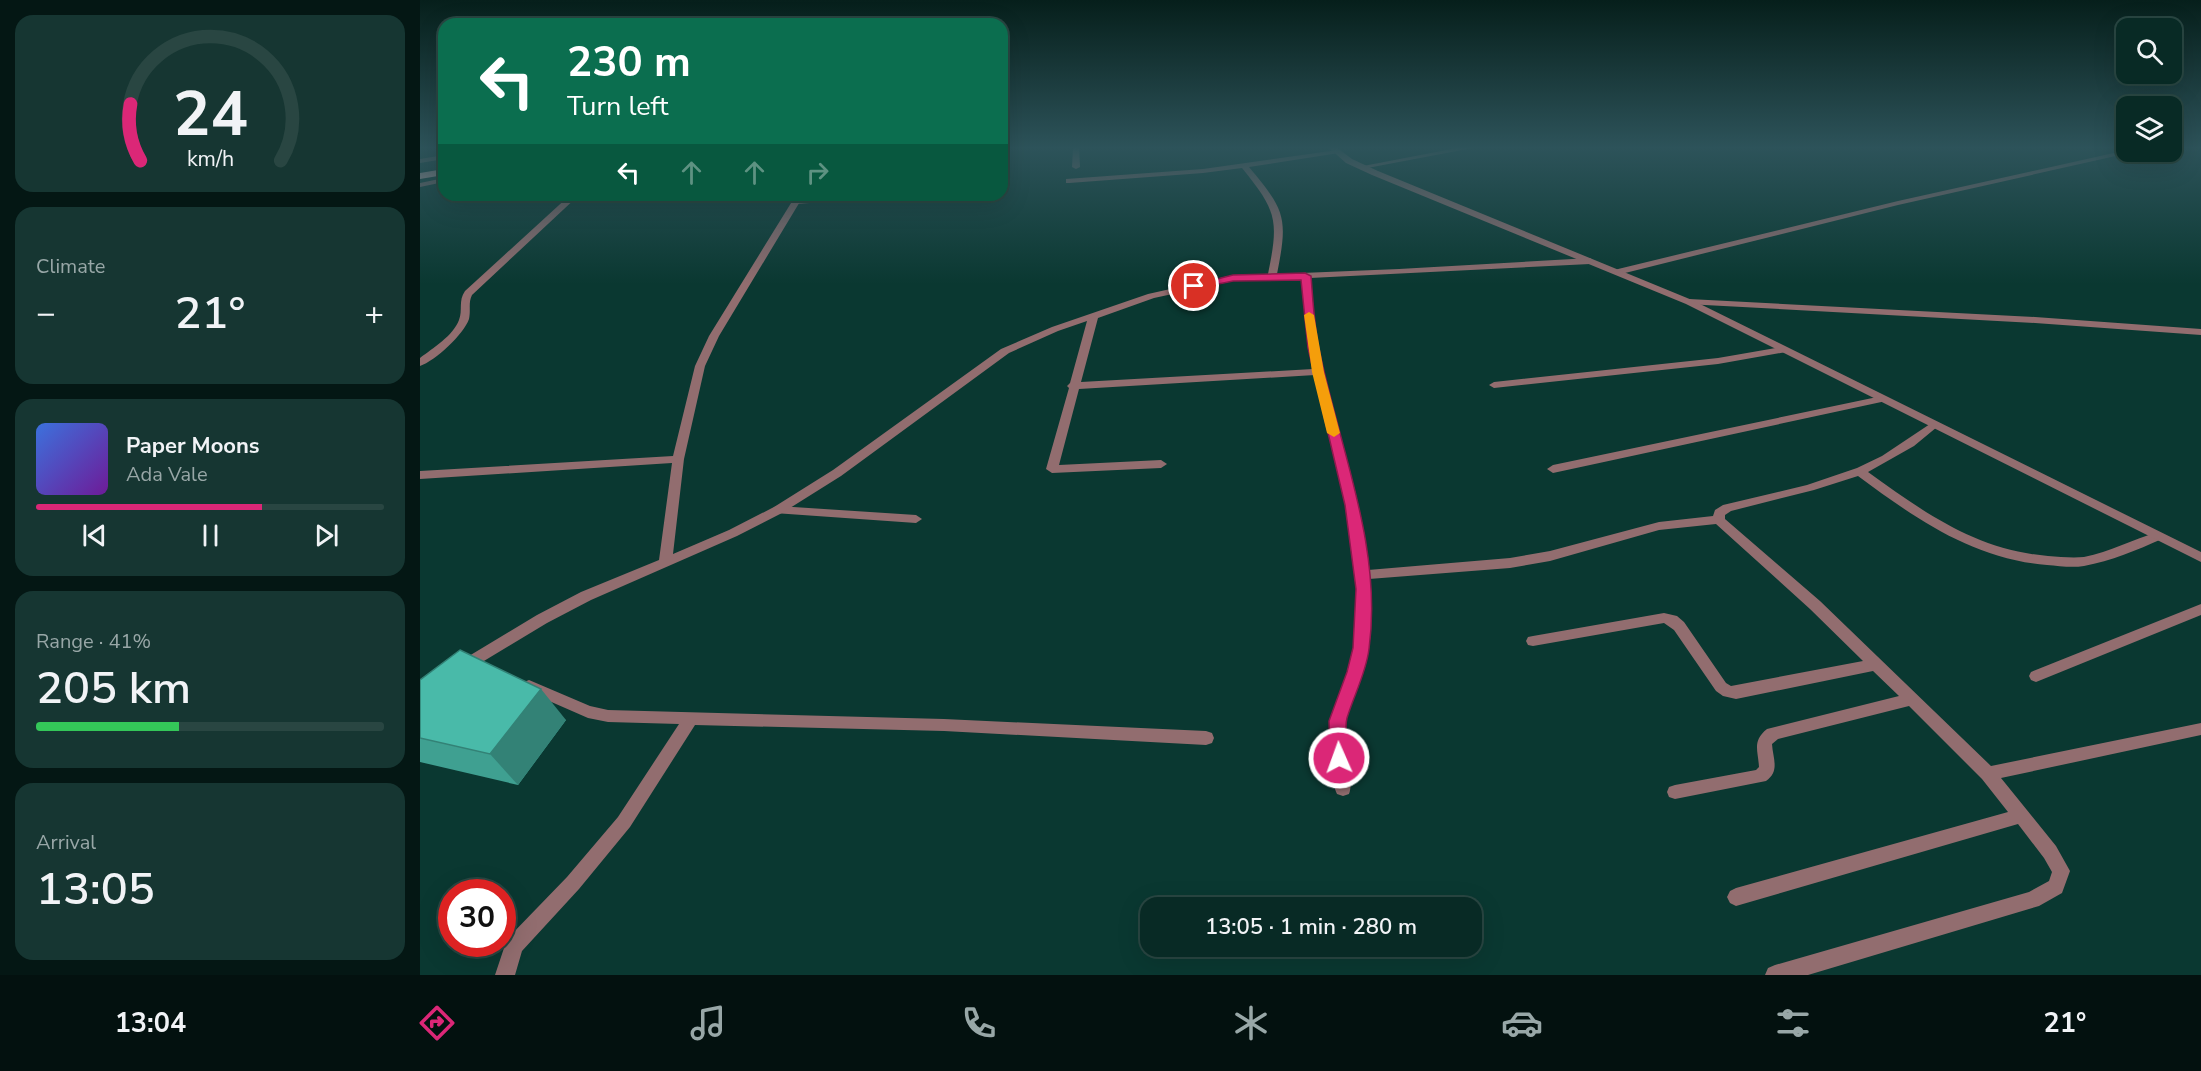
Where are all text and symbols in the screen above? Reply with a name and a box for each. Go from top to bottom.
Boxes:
map controls [2116,18,2182,162]
button: search [2116,18,2182,84]
text: 230 m [567,34,691,91]
icon: left [468,42,546,120]
text: 24 [173,72,247,157]
text: Turn left [567,88,668,125]
button: layers [2116,96,2182,162]
text: km/h [186,144,234,174]
icon: left [612,156,645,189]
icon: ahead [675,156,708,189]
icon: ahead [738,156,771,189]
icon: right [801,156,834,189]
text: Climate [36,253,105,280]
pin [1168,260,1219,311]
icon: arrive [1177,269,1210,302]
text: 21° [175,283,245,344]
text: − [36,291,56,336]
text: + [364,291,384,336]
text: Paper Moons [126,431,260,461]
text: Ada Vale [126,461,208,488]
icon: previous [78,519,111,552]
icon: pause [194,519,227,552]
icon: next [310,519,343,552]
text: Range · 41% [36,628,151,655]
text: 205 km [36,658,191,719]
position arrow [1307,726,1371,790]
text: Arrival [36,829,96,856]
text: 13:05 [36,859,155,920]
speed limit sign: 30 [438,879,516,957]
text: 13:05 · 1 min · 280 m [1205,912,1417,942]
icon: directions [416,1002,458,1044]
icon: music [687,1002,729,1044]
icon: phone [958,1002,1000,1044]
icon: climate [1230,1002,1272,1044]
icon: car [1501,1002,1543,1044]
icon: filters [1772,1002,1814,1044]
text: 13:04 [115,1005,186,1042]
text: 21° [2044,1005,2086,1042]

